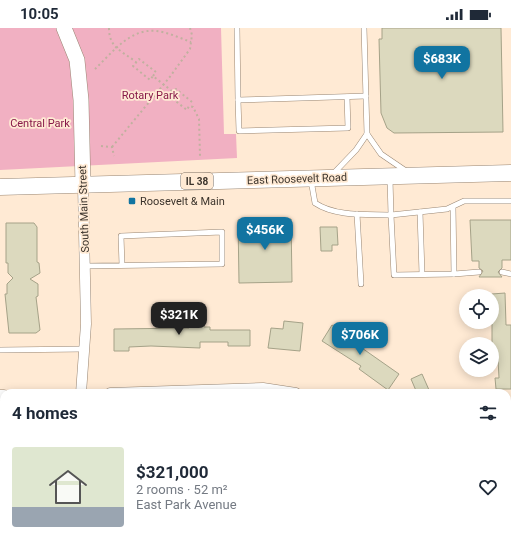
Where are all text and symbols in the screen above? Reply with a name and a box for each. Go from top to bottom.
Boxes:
text: 10:05 [20,5,59,23]
pin: $683K [414,46,470,80]
text: $683K [423,51,461,66]
park label: Rotary Park [122,89,179,102]
park label: Central Park [10,117,70,130]
street label: South Main Street [76,165,92,253]
street label: East Roosevelt Road [247,171,347,187]
road number: IL 38 [181,173,213,189]
place label: Roosevelt & Main [140,195,225,208]
marker: Roosevelt & Main [127,196,137,206]
pin: $456K [237,217,293,251]
text: $456K [246,222,284,237]
map controls [459,289,499,377]
button: locate [459,289,499,329]
pin: $321K [151,302,207,336]
text: $321K [160,307,198,322]
pin: $706K [332,322,388,356]
text: $706K [341,327,379,342]
button: layers [459,337,499,377]
icon: filters [477,402,499,424]
text: 4 homes [12,403,78,423]
text: $321,000 [136,462,208,482]
icon: home [44,463,92,511]
icon: heart [477,476,499,498]
text: 2 rooms · 52 m² [136,482,228,497]
text: East Park Avenue [136,497,237,512]

